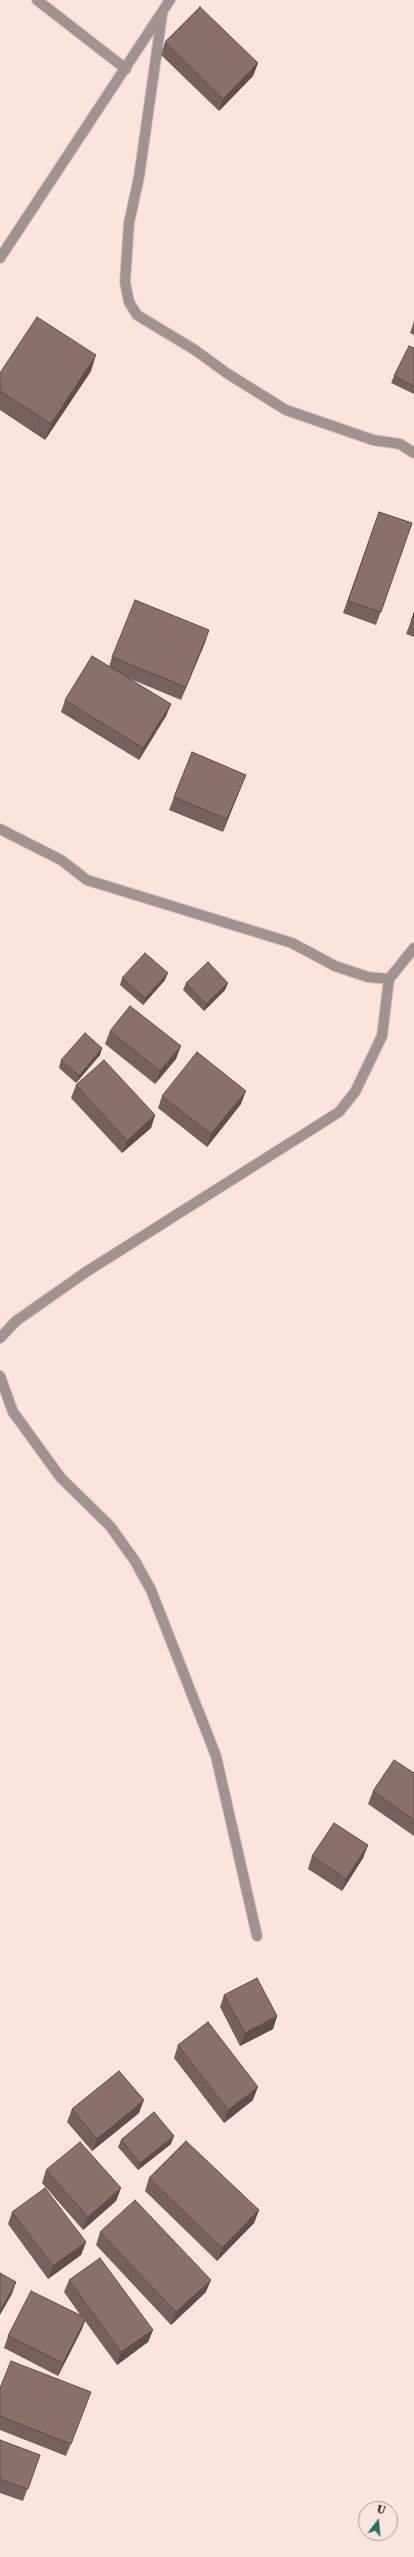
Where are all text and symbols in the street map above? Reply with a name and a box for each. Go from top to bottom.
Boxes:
north arrow [358,2501,398,2541]
text: U [375,2503,387,2517]

